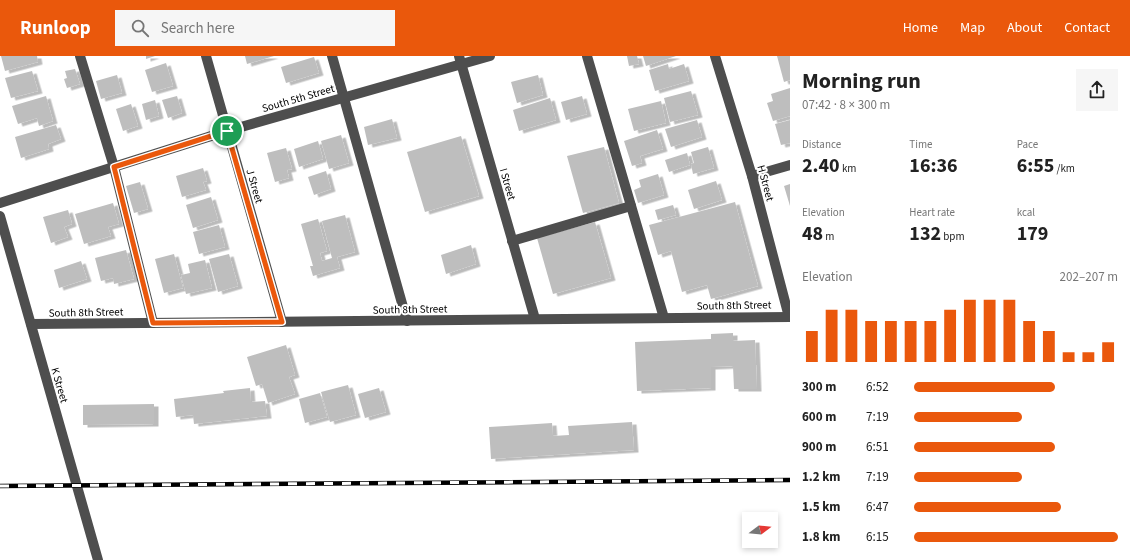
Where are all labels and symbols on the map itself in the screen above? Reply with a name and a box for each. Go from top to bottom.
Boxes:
street label: South 5th Street [260,81,336,116]
pin [210,114,244,148]
street label: H Street [753,163,778,203]
street label: I Street [496,166,519,202]
street label: J Street [242,167,267,205]
street label: South 8th Street [697,297,772,314]
street label: South 8th Street [373,301,448,318]
street label: South 8th Street [49,304,124,321]
street label: K Street [47,366,72,405]
north arrow [742,512,778,548]

